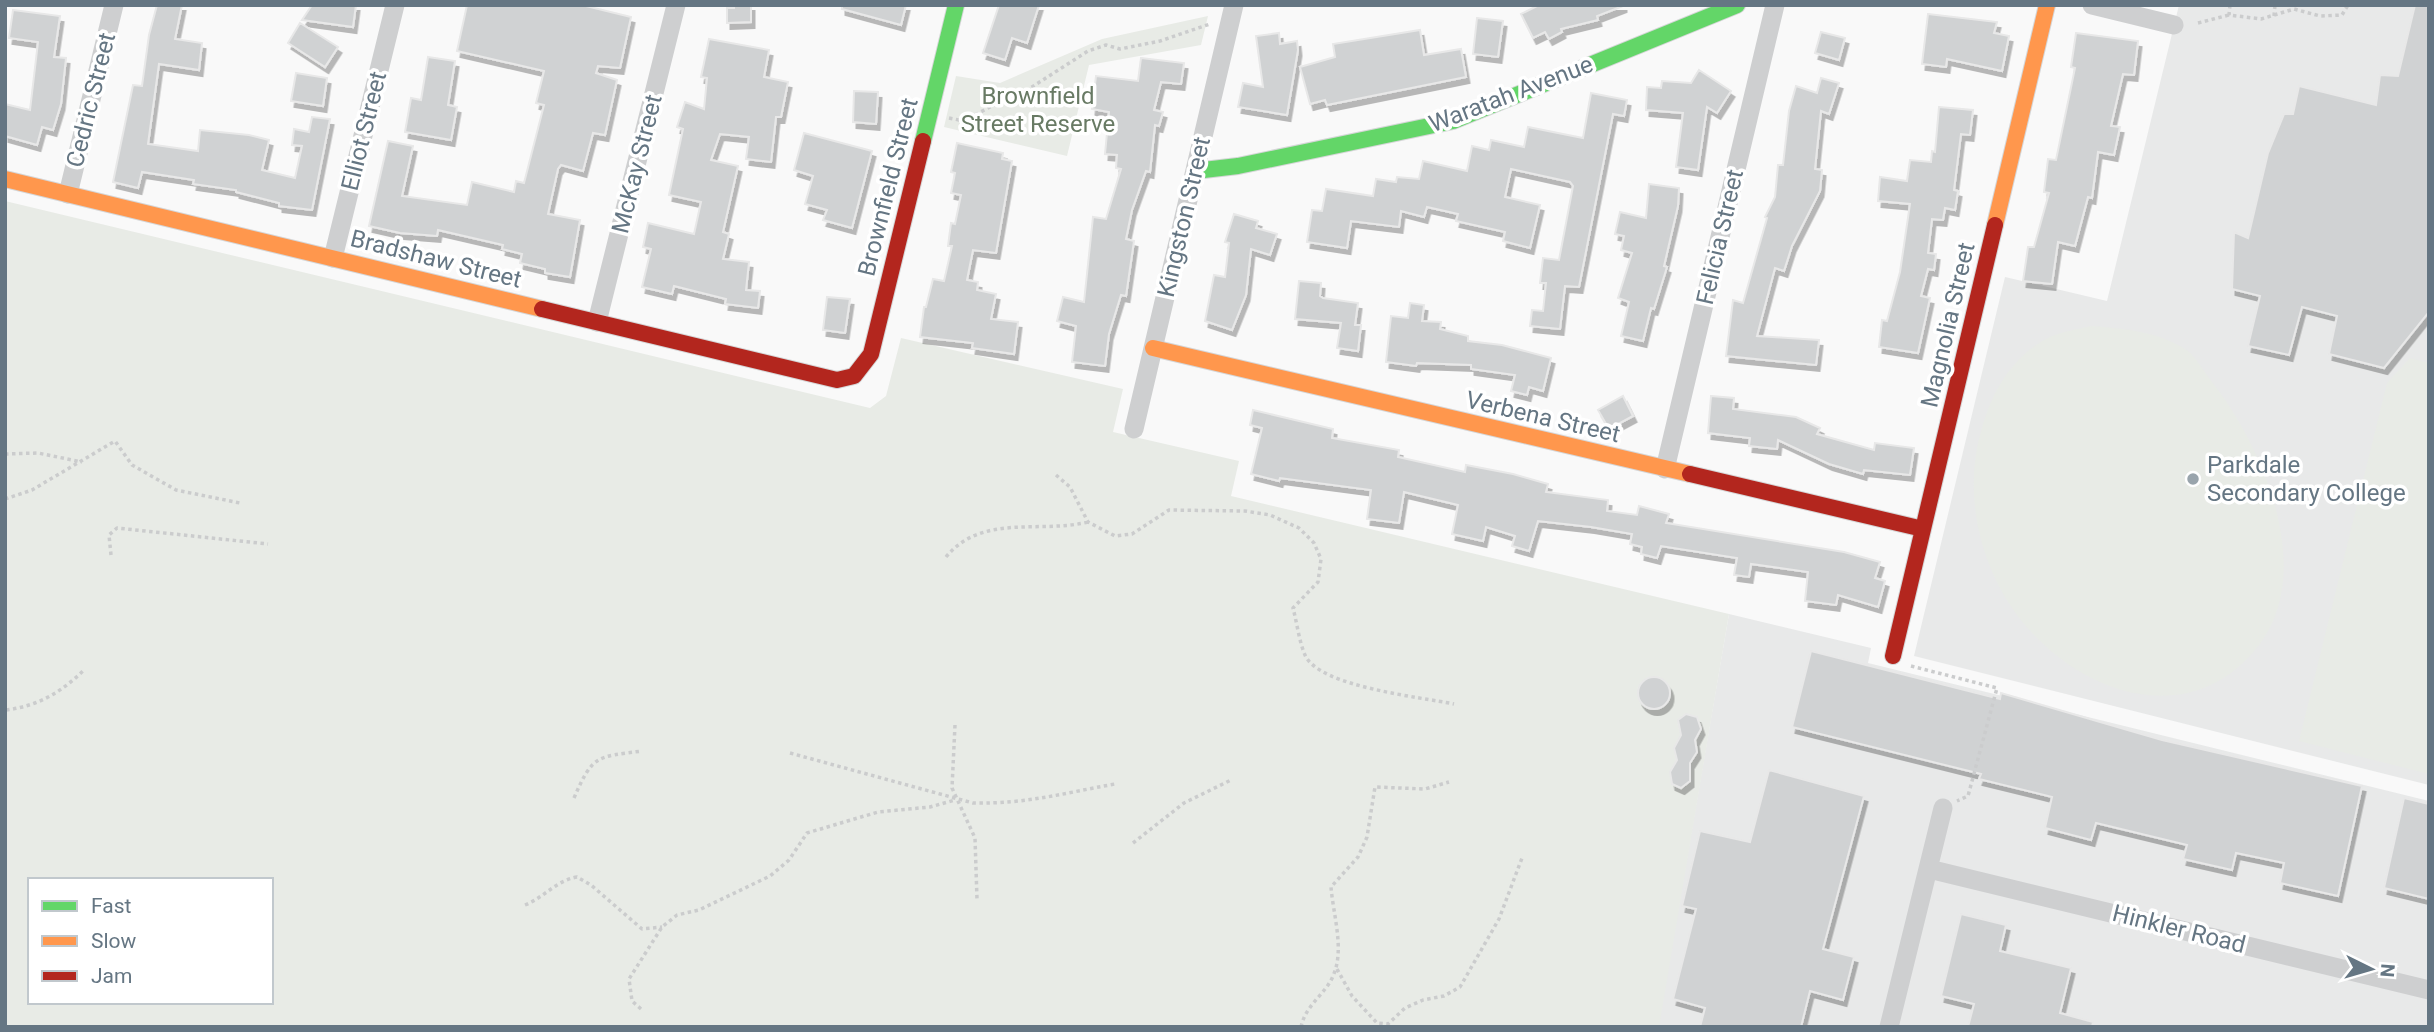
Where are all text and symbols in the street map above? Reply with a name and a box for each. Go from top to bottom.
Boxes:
street label: Cedric Street [61,30,121,170]
street label: Waratah Avenue [1425,50,1597,138]
street label: Elliot Street [336,68,392,194]
park label: Brownfield Street Reserve [961,82,1115,138]
street label: McKay Street [606,92,668,236]
street label: Brownfield Street [852,95,924,279]
street label: Kingston Street [1152,134,1216,300]
street label: Felicia Street [1691,166,1749,307]
street label: Bradshaw Street [348,224,525,294]
street label: Magnolia Street [1915,240,1981,410]
street label: Verbena Street [1463,386,1623,448]
place label: Parkdale Secondary College [2207,451,2406,507]
marker: Parkdale Secondary College [2185,471,2201,487]
legend [28,878,273,1004]
text: Fast [91,894,132,918]
street label: Hinkler Road [2110,899,2248,959]
text: Slow [91,929,137,953]
north arrow [2336,934,2406,1004]
text: N [2375,963,2399,978]
text: Jam [91,964,132,988]

